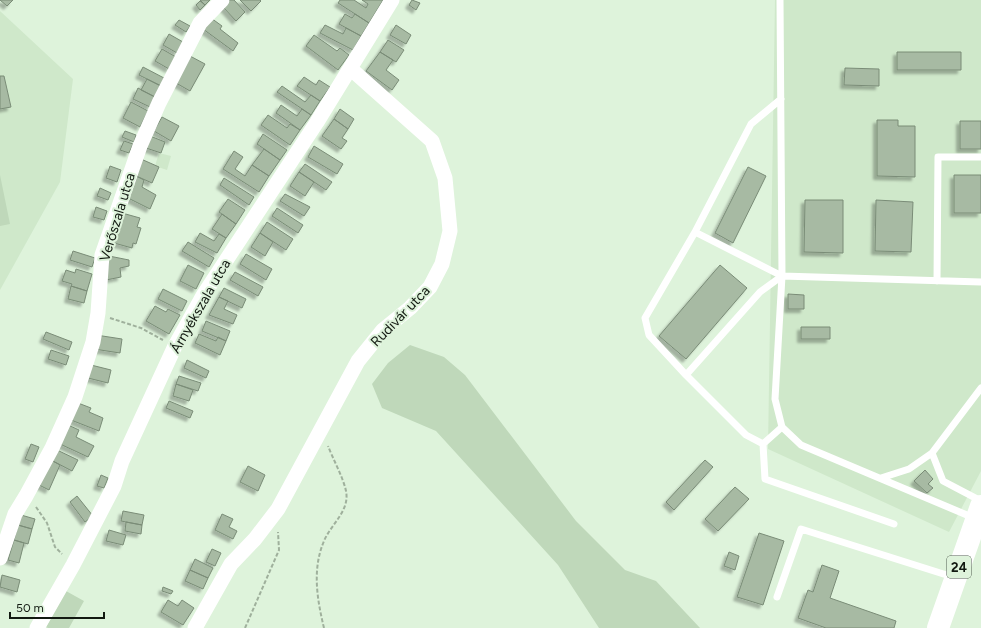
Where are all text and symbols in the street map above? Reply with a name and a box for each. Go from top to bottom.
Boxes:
street label: Verőszala utca [96,171,139,263]
street label: Árnyékszala utca [167,256,234,356]
street label: Rudivár utca [367,282,434,350]
road number: 24 [947,556,971,578]
scale bar [10,594,104,620]
text: 50 m [16,601,44,615]

